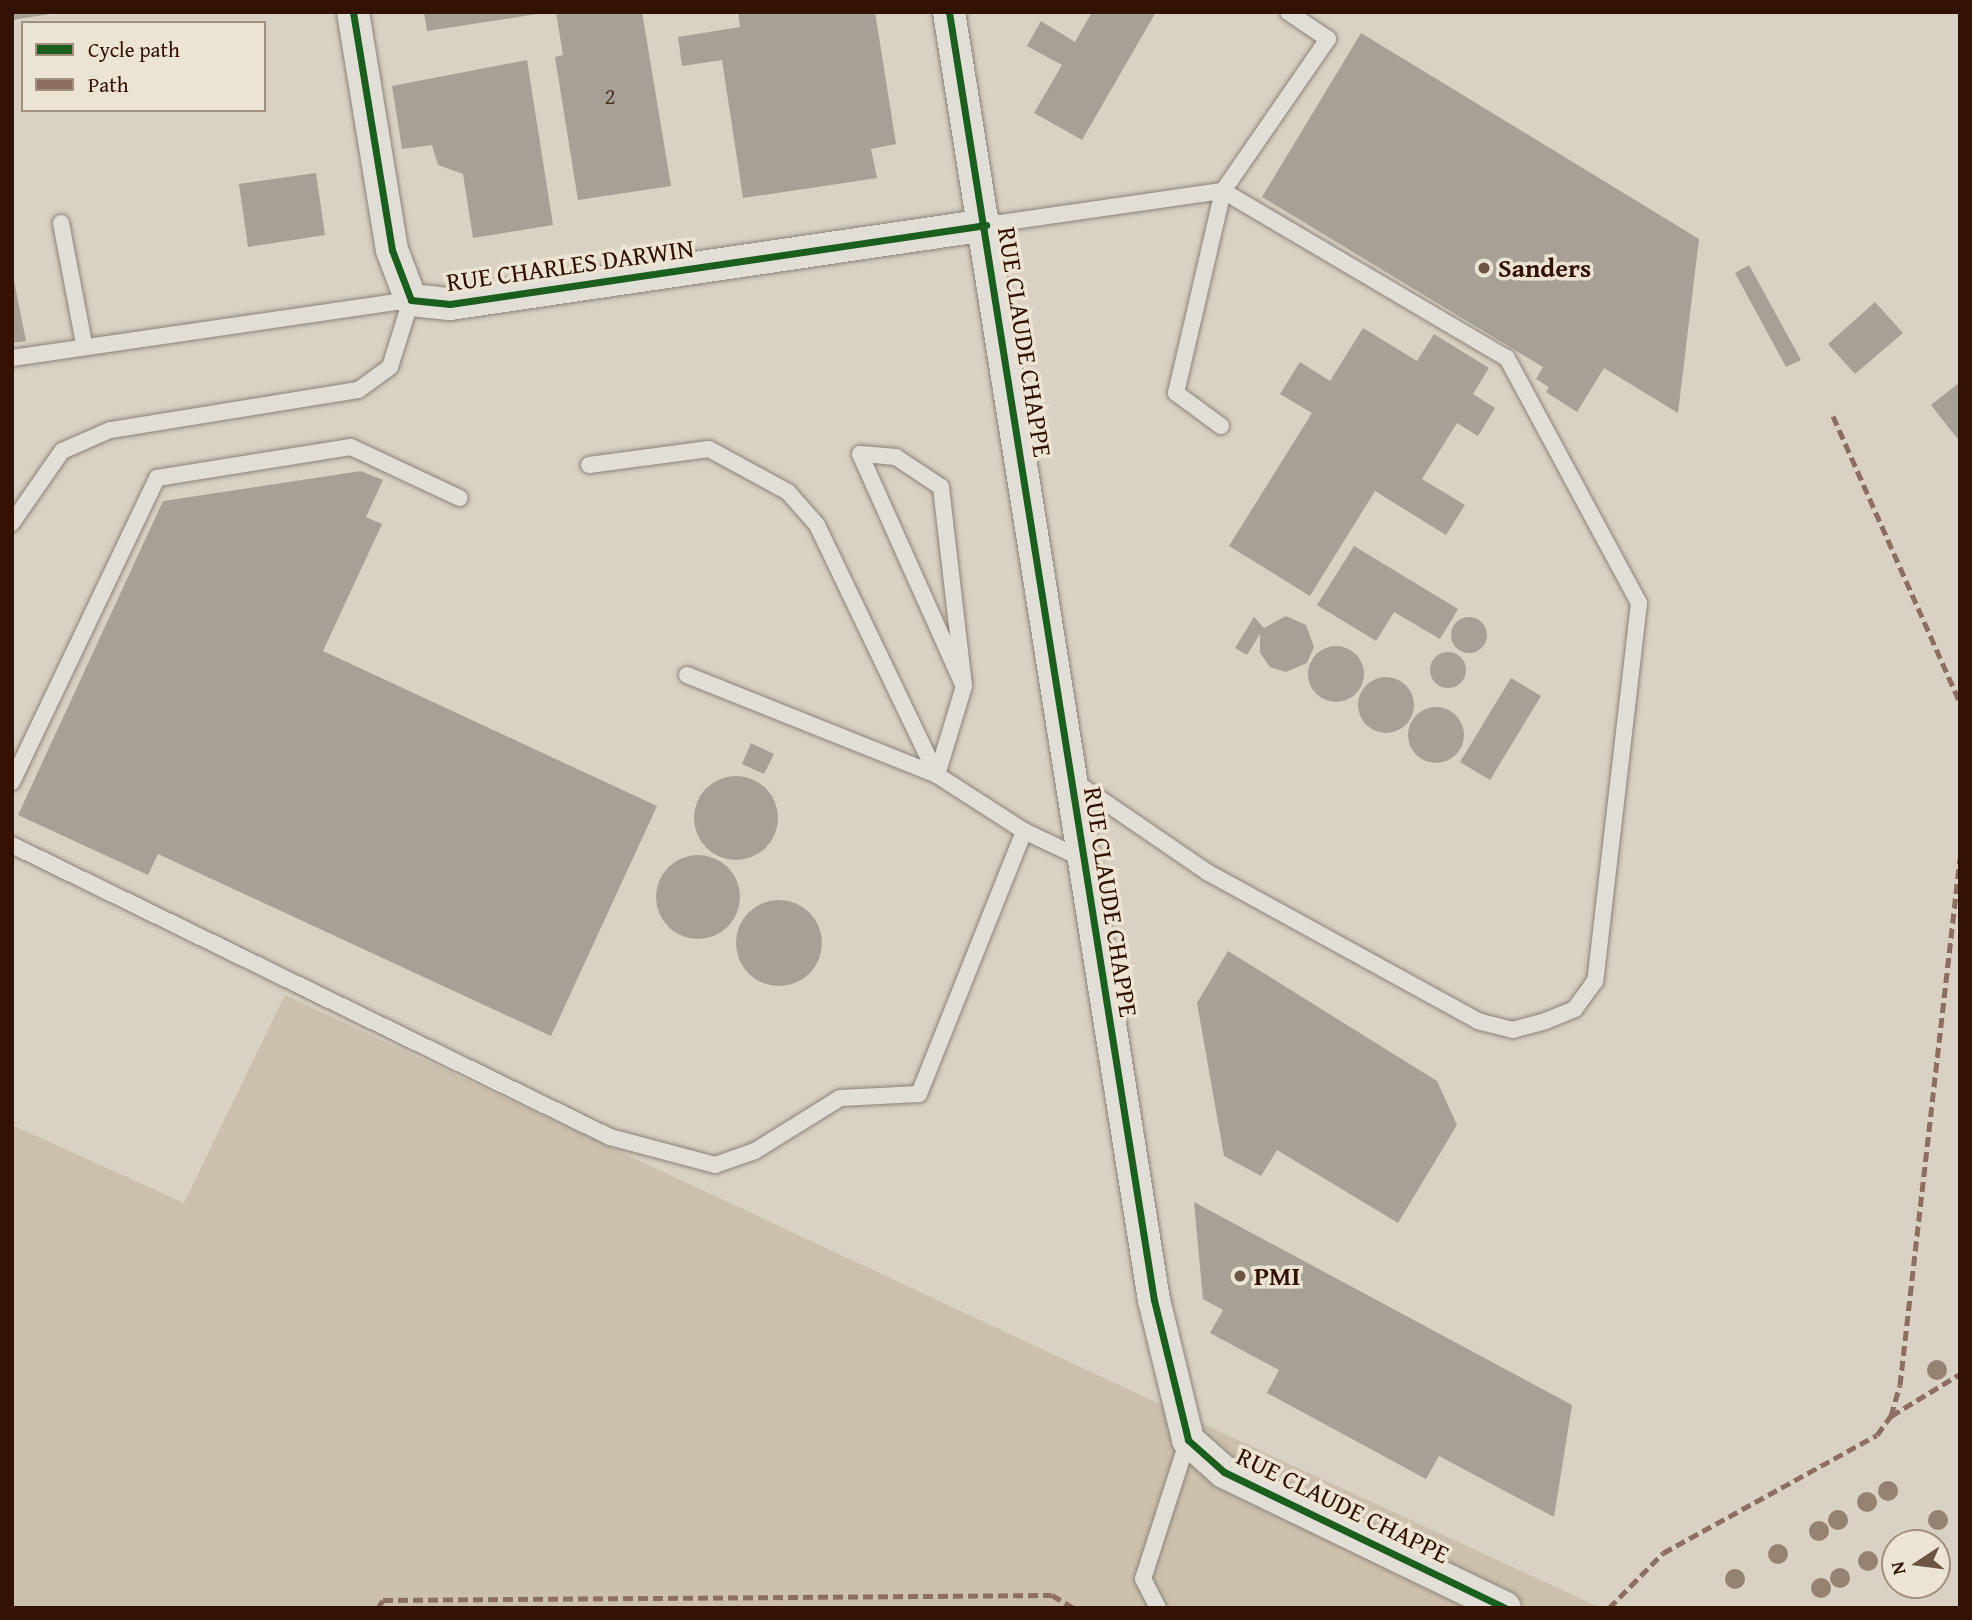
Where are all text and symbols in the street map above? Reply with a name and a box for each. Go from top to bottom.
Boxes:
legend [21,21,266,112]
text: Cycle path [88,34,180,65]
text: Path [88,69,128,100]
house number: 2 [604,82,616,110]
street label: RUE CLAUDE CHAPPE [991,225,1059,459]
street label: RUE CHARLES DARWIN [444,232,696,298]
place label: Sanders [1498,252,1591,284]
marker: Sanders [1476,260,1492,276]
street label: RUE CLAUDE CHAPPE [1077,785,1145,1019]
place label: PMI [1254,1260,1300,1292]
marker: PMI [1232,1268,1248,1284]
street label: RUE CLAUDE CHAPPE [1232,1440,1454,1570]
north arrow [1881,1529,1951,1599]
text: N [1882,1559,1913,1578]

